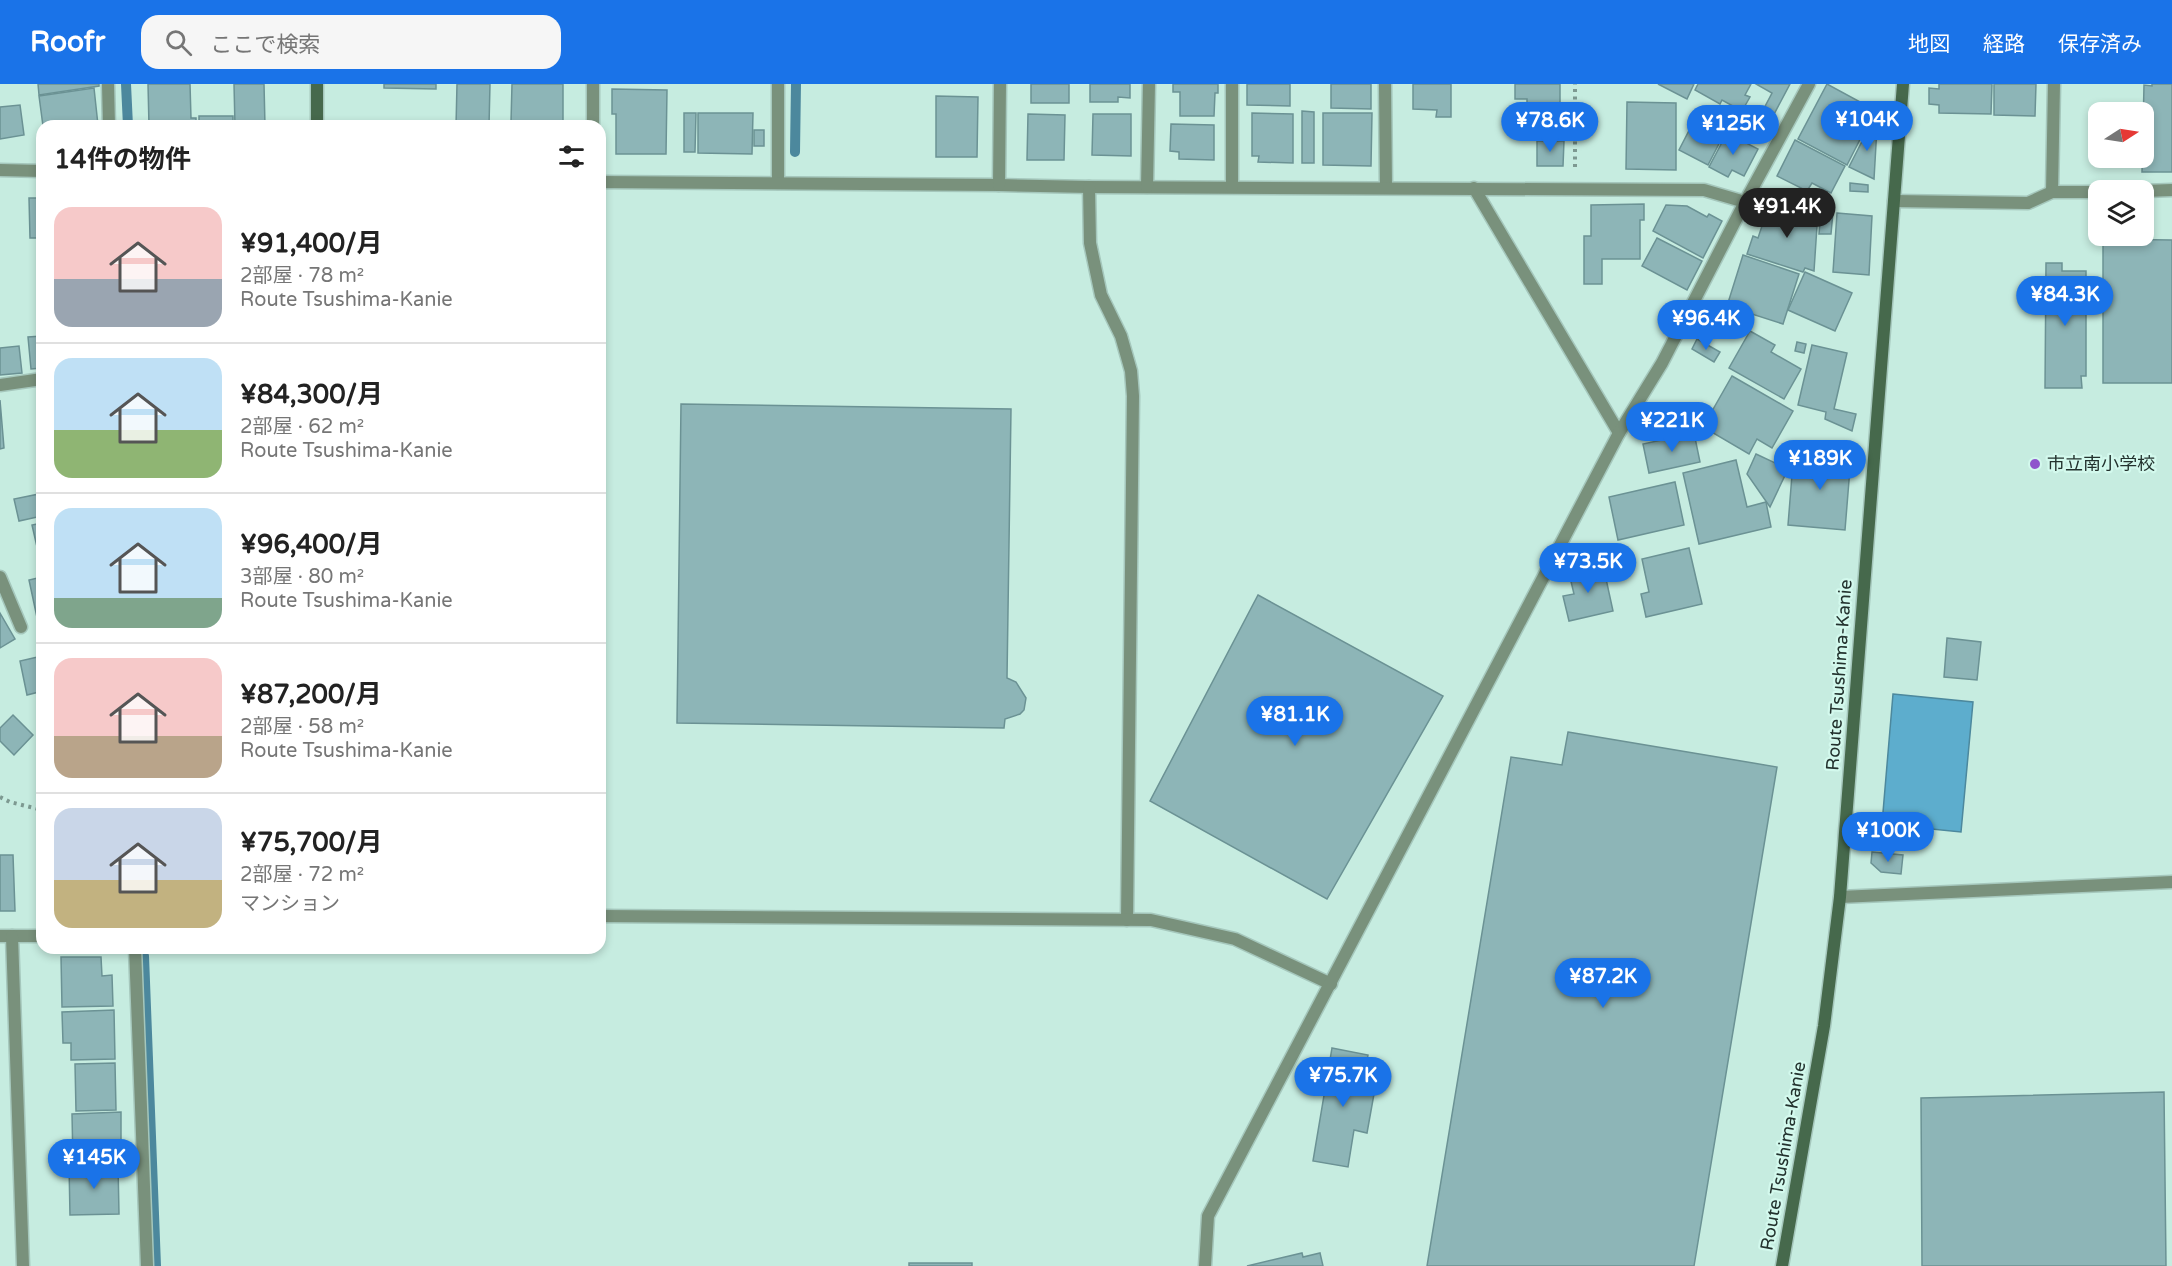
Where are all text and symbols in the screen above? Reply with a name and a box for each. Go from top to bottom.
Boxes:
search box [141,15,561,69]
text: Roofr [30,25,105,59]
icon: search [162,26,195,59]
text: ここで検索 [210,32,320,58]
text: 地図 [1908,32,1950,57]
text: 経路 [1983,32,2025,57]
text: 保存済み [2058,32,2142,57]
pin: ¥104K [1825,101,1909,152]
pin: ¥78.6K [1501,102,1599,153]
north arrow [2088,102,2154,168]
map controls [2088,102,2154,246]
pin: ¥125K [1691,105,1775,156]
text: ¥104K [1835,108,1899,132]
text: ¥78.6K [1515,109,1585,133]
text: ¥125K [1701,112,1765,136]
icon: filters [555,140,588,173]
text: 14件の物件 [54,144,191,175]
button: layers [2088,180,2154,246]
pin: ¥91.4K [1738,188,1836,239]
text: ¥91.4K [1752,195,1822,219]
text: ¥91,400/月 [240,228,383,259]
icon: home [102,231,174,303]
text: 2部屋 · 78 m² [240,264,364,288]
pin: ¥84.3K [2016,276,2114,327]
text: ¥84.3K [2030,283,2100,307]
text: Route Tsushima-Kanie [240,288,453,312]
pin: ¥96.4K [1657,300,1755,351]
text: ¥96.4K [1671,307,1741,331]
text: ¥84,300/月 [240,379,383,410]
icon: home [102,382,174,454]
pin: ¥221K [1630,402,1714,453]
text: ¥221K [1640,409,1704,433]
text: 2部屋 · 62 m² [240,415,364,439]
text: Route Tsushima-Kanie [240,439,453,463]
pin: ¥189K [1778,440,1862,491]
text: ¥189K [1788,447,1852,471]
place label: 市立南小学校 [2047,453,2155,475]
marker: 市立南小学校 [2028,457,2042,471]
text: ¥96,400/月 [240,529,383,560]
icon: home [102,532,174,604]
pin: ¥73.5K [1539,543,1637,594]
text: ¥73.5K [1553,550,1623,574]
text: 3部屋 · 80 m² [240,565,364,589]
street label: Route Tsushima-Kanie [1821,579,1857,771]
text: Route Tsushima-Kanie [240,589,453,613]
text: ¥87,200/月 [240,679,382,710]
icon: home [102,682,174,754]
pin: ¥81.1K [1246,696,1344,747]
text: ¥81.1K [1260,703,1330,727]
text: 2部屋 · 58 m² [240,715,364,739]
text: Route Tsushima-Kanie [240,739,453,763]
pin: ¥100K [1846,812,1930,863]
text: ¥100K [1856,819,1920,843]
text: ¥75,700/月 [240,827,383,858]
icon: home [102,832,174,904]
text: 2部屋 · 72 m² [240,863,364,887]
text: マンション [240,892,340,916]
pin: ¥87.2K [1554,958,1652,1009]
text: ¥87.2K [1569,965,1637,989]
pin: ¥75.7K [1294,1057,1392,1108]
street label: Route Tsushima-Kanie [1756,1060,1810,1252]
text: ¥75.7K [1308,1064,1378,1088]
pin: ¥145K [52,1139,136,1190]
text: ¥145K [62,1146,126,1170]

